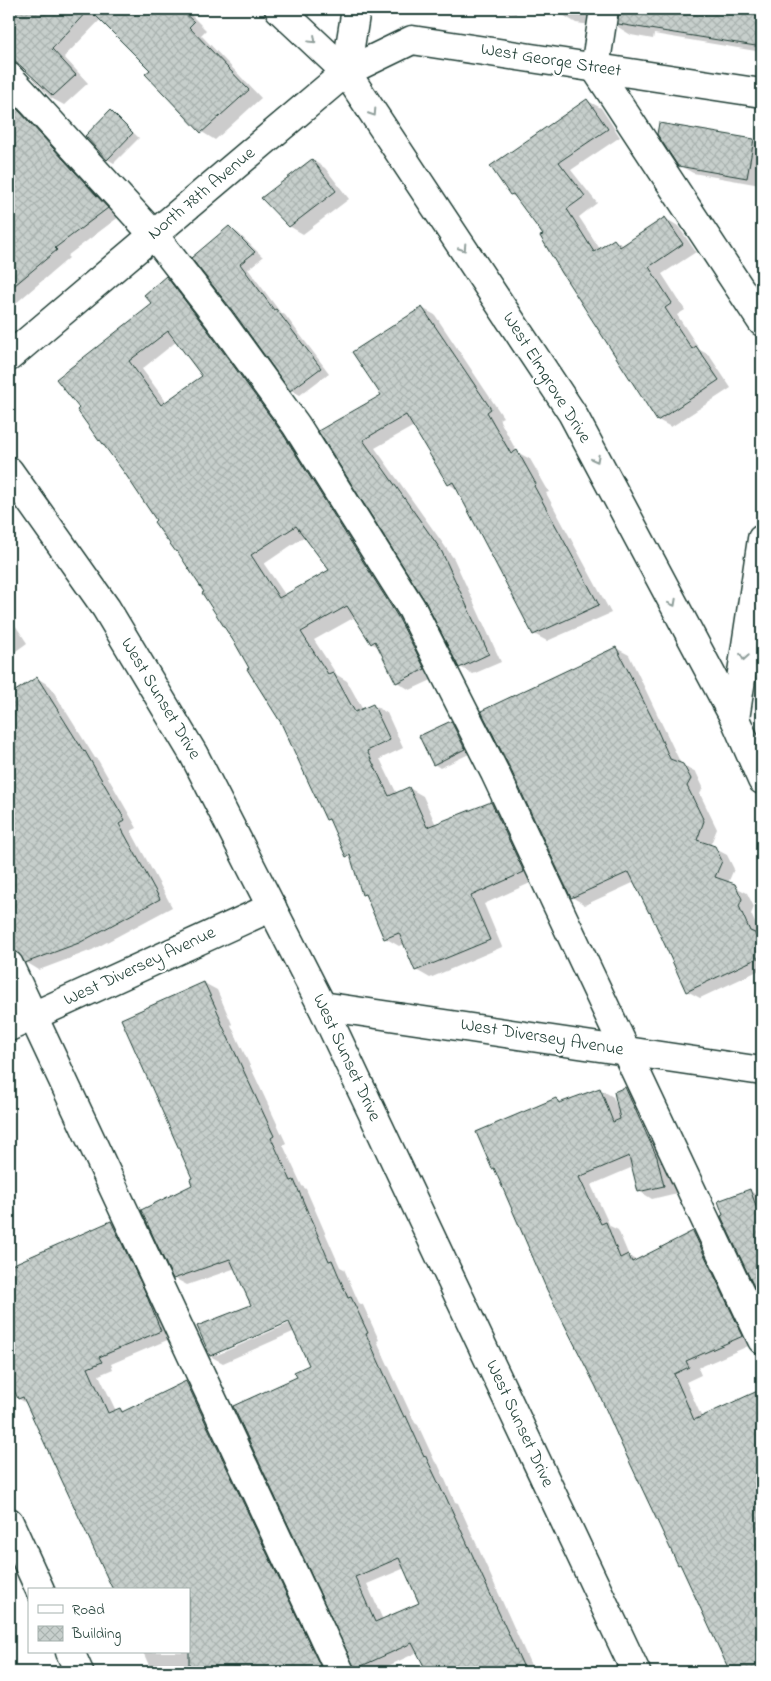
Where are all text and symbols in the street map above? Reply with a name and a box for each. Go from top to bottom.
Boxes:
one-way arrow [307,34,316,43]
street label: West George Street [479,37,623,86]
one-way arrow [367,107,376,117]
street label: North 78th Avenue [143,141,262,247]
one-way arrow [457,243,466,252]
street label: West Elmgrove Drive [494,307,597,450]
one-way arrow [590,454,600,463]
one-way arrow [667,598,677,607]
street label: West Sunset Drive [113,633,207,766]
one-way arrow [740,652,750,661]
street label: West Diversey Avenue [60,920,221,1014]
street label: West Sunset Drive [305,990,387,1127]
street label: West Diversey Avenue [459,1012,626,1064]
street label: West Sunset Drive [478,1356,560,1493]
legend [28,1588,190,1654]
text: Road [72,1599,105,1621]
text: Building [71,1623,121,1646]

